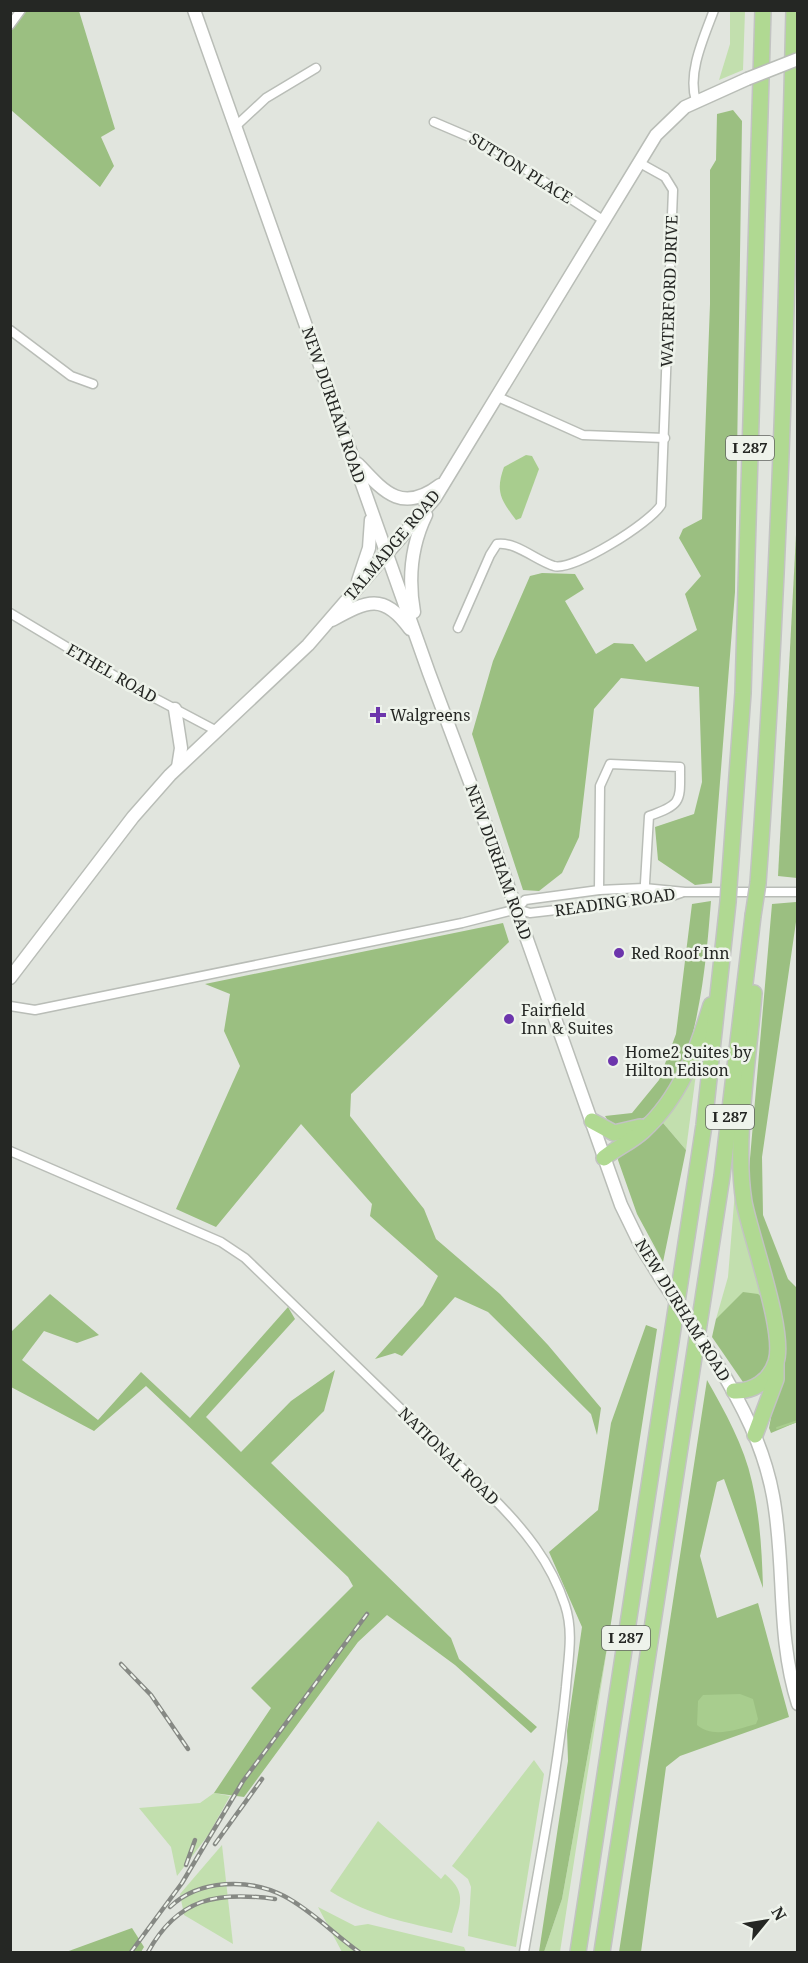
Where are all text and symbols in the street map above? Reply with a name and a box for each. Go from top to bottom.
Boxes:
street label: SUTTON PLACE [465,127,577,209]
street label: WATERFORD DRIVE [655,214,683,368]
street label: NEW DURHAM ROAD [297,324,371,486]
road number: I 287 [726,436,774,460]
street label: TALMADGE ROAD [339,485,445,605]
street label: ETHEL ROAD [63,638,161,708]
place label: Walgreens [390,704,470,726]
marker: Walgreens [371,708,385,722]
street label: NEW DURHAM ROAD [461,781,537,943]
street label: READING ROAD [553,883,677,921]
place label: Red Roof Inn [631,942,730,964]
marker: Red Roof Inn [612,946,626,960]
place label: Fairfield Inn & Suites [521,999,613,1039]
marker: Fairfield Inn & Suites [502,1012,516,1026]
place label: Home2 Suites by Hilton Edison [625,1041,753,1081]
marker: Home2 Suites by Hilton Edison [606,1054,620,1068]
road number: I 287 [706,1105,754,1129]
street label: NEW DURHAM ROAD [630,1235,736,1385]
street label: NATIONAL ROAD [394,1402,504,1510]
road number: I 287 [602,1626,650,1650]
north arrow [736,1891,796,1951]
text: N [766,1903,792,1925]

